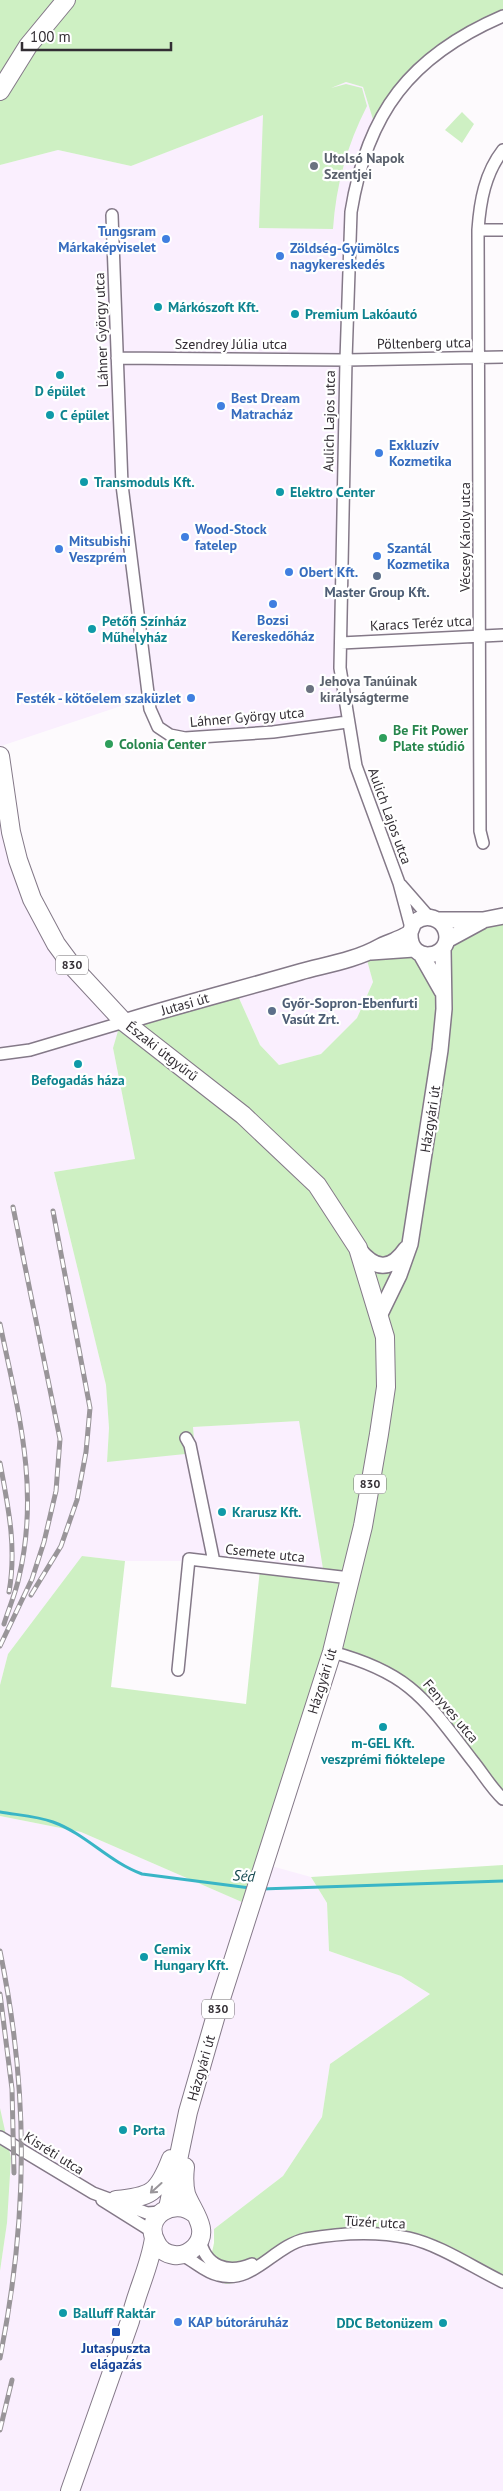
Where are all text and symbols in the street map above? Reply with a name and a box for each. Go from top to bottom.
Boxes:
scale bar [22,20,171,52]
text: 100 m [30,27,71,46]
place label: Utolsó Napok Szentjei [324,149,404,183]
marker: Utolsó Napok Szentjei [308,160,320,172]
place label: Tungsram Márkaképviselet [58,222,156,256]
marker: Tungsram Márkaképviselet [160,233,172,245]
place label: Zöldség-Gyümölcs nagykereskedés [290,239,399,273]
marker: Zöldség-Gyümölcs nagykereskedés [274,250,286,262]
street label: Láhner György utca [90,272,112,388]
place label: Márkószoft Kft. [168,298,259,316]
marker: Márkószoft Kft. [152,301,164,313]
place label: Premium Lakóautó [305,305,418,323]
marker: Premium Lakóautó [289,308,301,320]
street label: Pöltenberg utca [377,333,471,353]
street label: Szendrey Júlia utca [175,335,287,353]
marker: D épület [54,369,66,381]
street label: Aulich Lajos utca [319,370,339,472]
place label: D épület [35,382,85,400]
place label: Best Dream Matracház [231,389,300,423]
marker: Best Dream Matracház [215,400,227,412]
place label: C épület [60,406,109,424]
marker: C épület [44,409,56,421]
place label: Exkluzív Kozmetika [389,436,452,470]
marker: Exkluzív Kozmetika [373,447,385,459]
place label: Transmoduls Kft. [94,473,195,491]
marker: Transmoduls Kft. [78,476,90,488]
street label: Vécsey Károly utca [456,482,474,593]
place label: Elektro Center [290,483,375,501]
marker: Elektro Center [274,486,286,498]
place label: Wood-Stock fatelep [195,520,267,554]
marker: Wood-Stock fatelep [179,531,191,543]
place label: Mitsubishi Veszprém [68,532,131,566]
place label: Szantál Kozmetika [387,539,450,573]
marker: Mitsubishi Veszprém [53,543,65,555]
marker: Szantál Kozmetika [371,550,383,562]
place label: Obert Kft. [299,563,358,581]
marker: Obert Kft. [283,566,295,578]
marker: Master Group Kft. [371,570,383,582]
place label: Master Group Kft. [324,583,430,601]
marker: Bozsi Kereskedőház [267,598,279,610]
place label: Bozsi Kereskedőház [232,611,314,645]
street label: Karacs Teréz utca [370,611,472,635]
place label: Petőfi Színház Műhelyház [102,612,186,646]
marker: Petőfi Színház Műhelyház [86,623,98,635]
place label: Jehova Tanúinak királyságterme [319,672,417,706]
marker: Jehova Tanúinak királyságterme [304,683,316,695]
place label: Festék - kötőelem szaküzlet [16,689,181,707]
marker: Festék - kötőelem szaküzlet [185,692,197,704]
street label: Láhner György utca [189,703,305,731]
place label: Be Fit Power Plate stúdió [393,721,468,755]
marker: Be Fit Power Plate stúdió [377,732,389,744]
place label: Colonia Center [119,735,206,753]
marker: Colonia Center [103,738,115,750]
street label: Aulich Lajos utca [364,765,416,867]
road number: 830 [56,956,88,974]
street label: Jutasi út [158,989,211,1020]
place label: Győr-Sopron-Ebenfurti Vasút Zrt. [281,994,418,1028]
marker: Győr-Sopron-Ebenfurti Vasút Zrt. [266,1005,278,1017]
street label: Északi útgyűrű [122,1017,202,1085]
marker: Befogadás háza [72,1058,84,1070]
place label: Befogadás háza [31,1071,125,1089]
street label: Házgyári út [416,1084,444,1154]
road number: 830 [354,1475,386,1494]
place label: Krarusz Kft. [232,1503,302,1521]
marker: Krarusz Kft. [216,1506,228,1518]
street label: Csemete utca [224,1540,306,1566]
street label: Házgyári út [303,1646,341,1716]
street label: Fenyves utca [419,1676,483,1746]
marker: m-GEL Kft. veszprémi fióktelepe [377,1721,389,1733]
place label: m-GEL Kft. veszprémi fióktelepe [320,1734,445,1768]
water label: Séd [232,1865,256,1886]
place label: Cemix Hungary Kft. [154,1940,229,1974]
marker: Cemix Hungary Kft. [138,1951,150,1963]
road number: 830 [202,2000,234,2018]
street label: Házgyári út [183,2033,219,2103]
place label: Porta [133,2121,165,2139]
marker: Porta [117,2124,129,2136]
street label: Kisréti utca [21,2127,88,2179]
one-way arrow [149,2182,162,2194]
street label: Tüzér utca [344,2211,406,2233]
place label: Balluff Raktár [73,2304,156,2322]
marker: Balluff Raktár [57,2307,69,2319]
place label: KAP bútoráruház [188,2313,288,2331]
place label: DDC Betonüzem [337,2314,433,2332]
marker: KAP bútoráruház [172,2316,184,2328]
marker: DDC Betonüzem [437,2317,449,2329]
marker: Jutaspuszta elágazás [110,2326,122,2338]
place label: Jutaspuszta elágazás [80,2339,151,2373]

